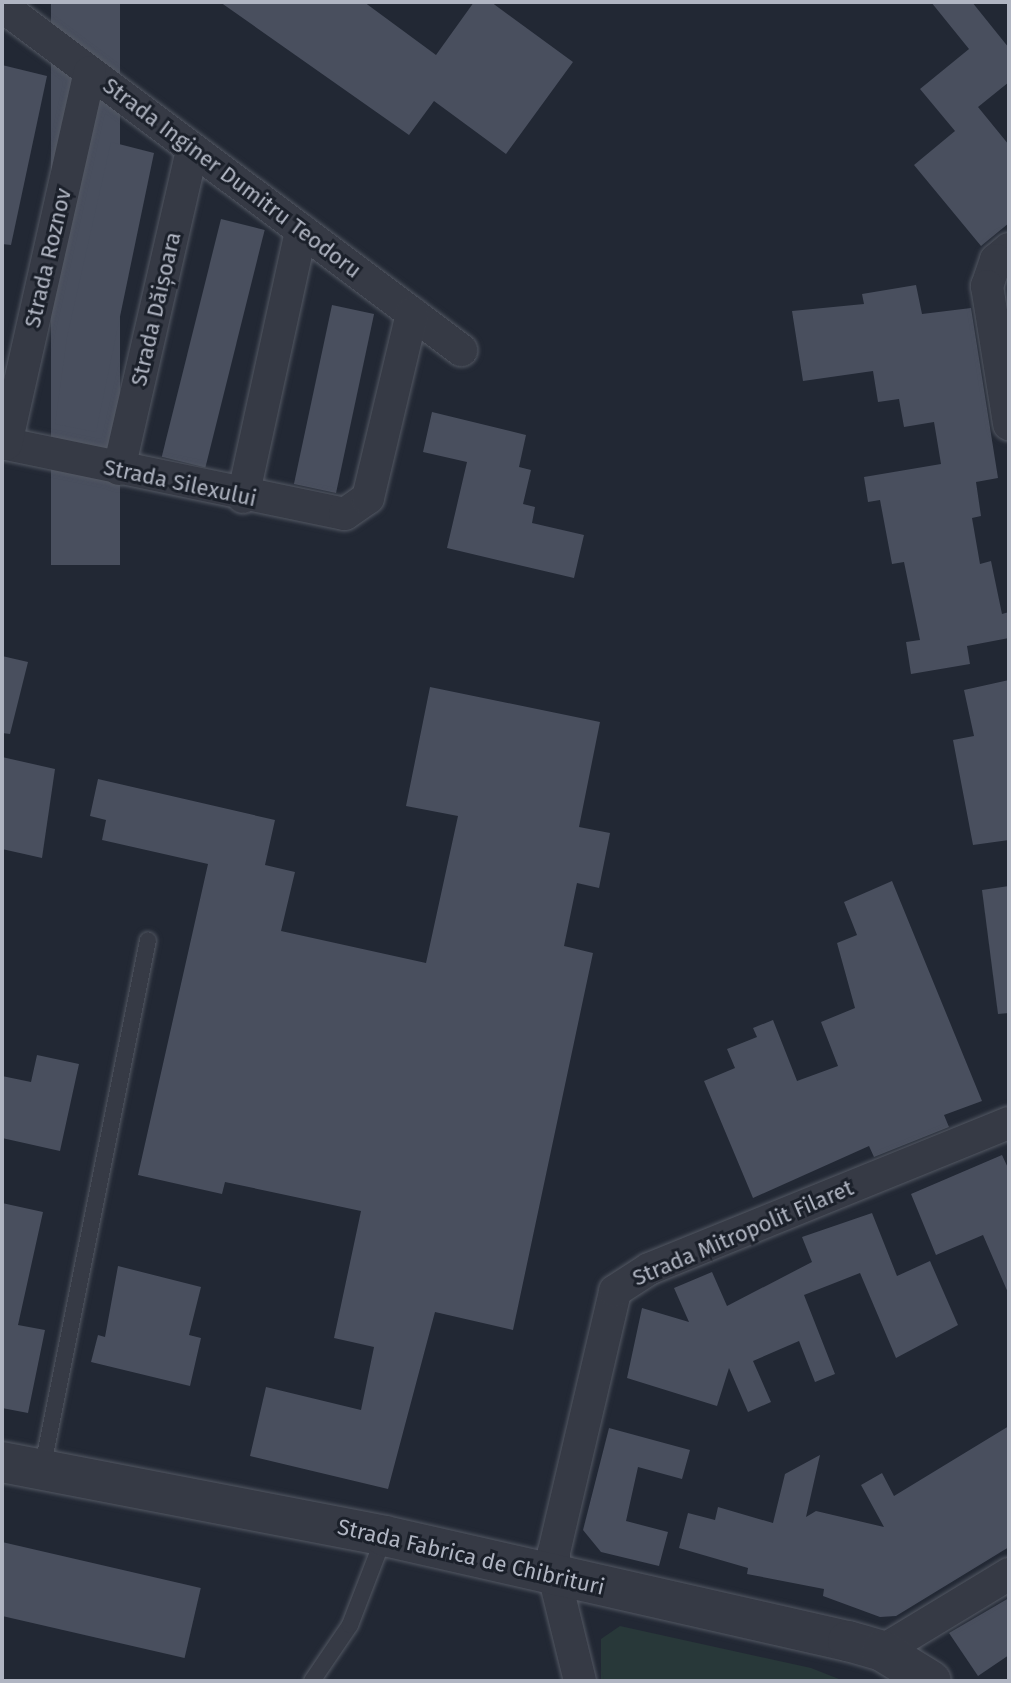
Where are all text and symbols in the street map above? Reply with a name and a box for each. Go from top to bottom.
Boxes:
street label: Strada Inginer Dumitru Teodoru [98,72,366,284]
street label: Strada Roznov [19,186,77,330]
street label: Strada Dăișoara [125,229,187,389]
street label: Strada Silexului [101,454,259,512]
street label: Strada Mitropolit Filaret [629,1175,857,1291]
street label: Strada Fabrica de Chibrituri [335,1513,607,1601]

